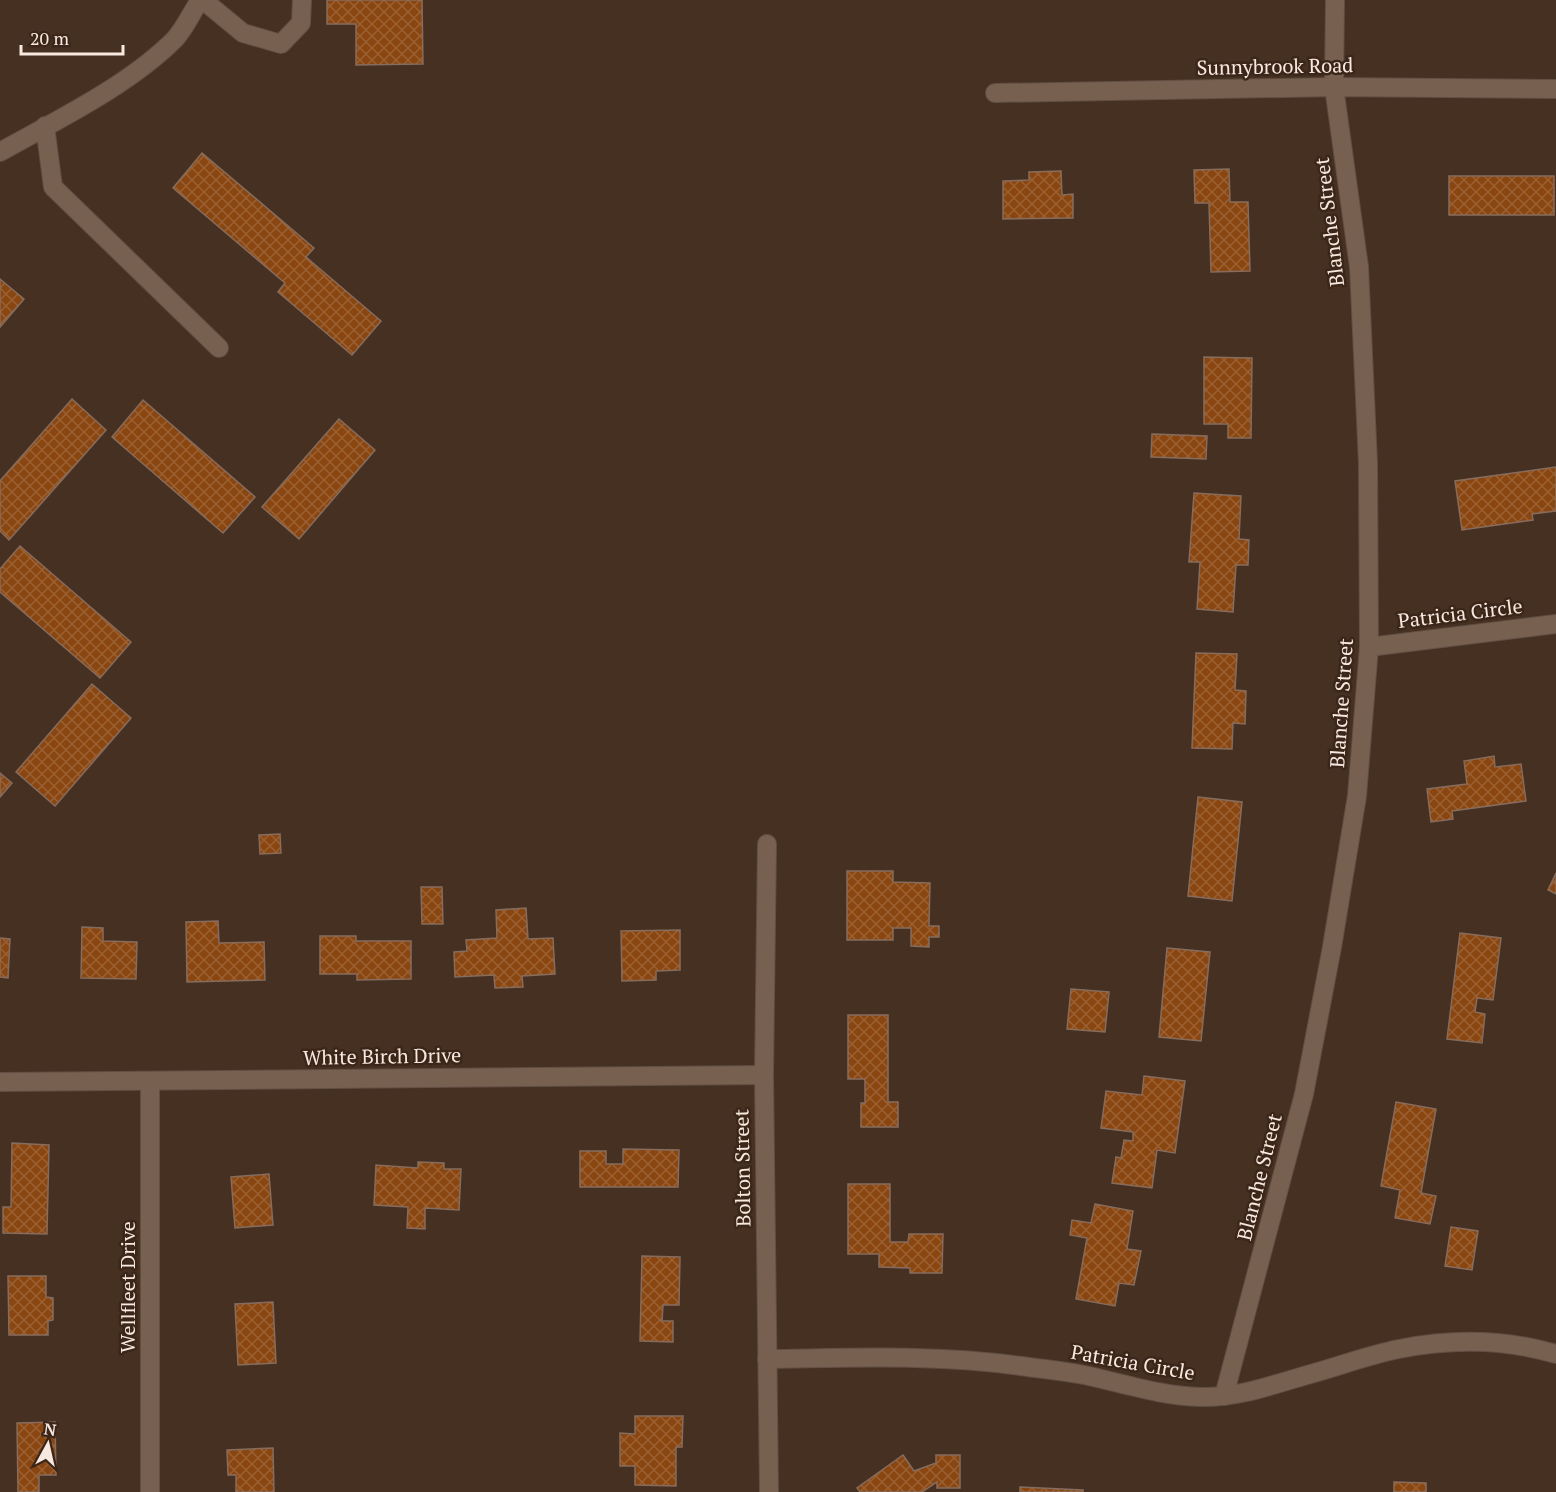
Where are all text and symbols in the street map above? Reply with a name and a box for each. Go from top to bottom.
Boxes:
scale bar [21,18,123,56]
text: 20 m [30,26,70,50]
street label: Sunnybrook Road [1196,51,1354,81]
street label: Blanche Street [1308,155,1350,288]
street label: Patricia Circle [1396,592,1524,634]
street label: Blanche Street [1323,637,1359,769]
street label: White Birch Drive [303,1041,461,1071]
street label: Bolton Street [727,1108,757,1227]
street label: Blanche Street [1230,1110,1288,1243]
street label: Wellfleet Drive [114,1221,141,1353]
street label: Patricia Circle [1069,1338,1197,1386]
north arrow [18,1414,78,1474]
text: N [43,1417,58,1441]

